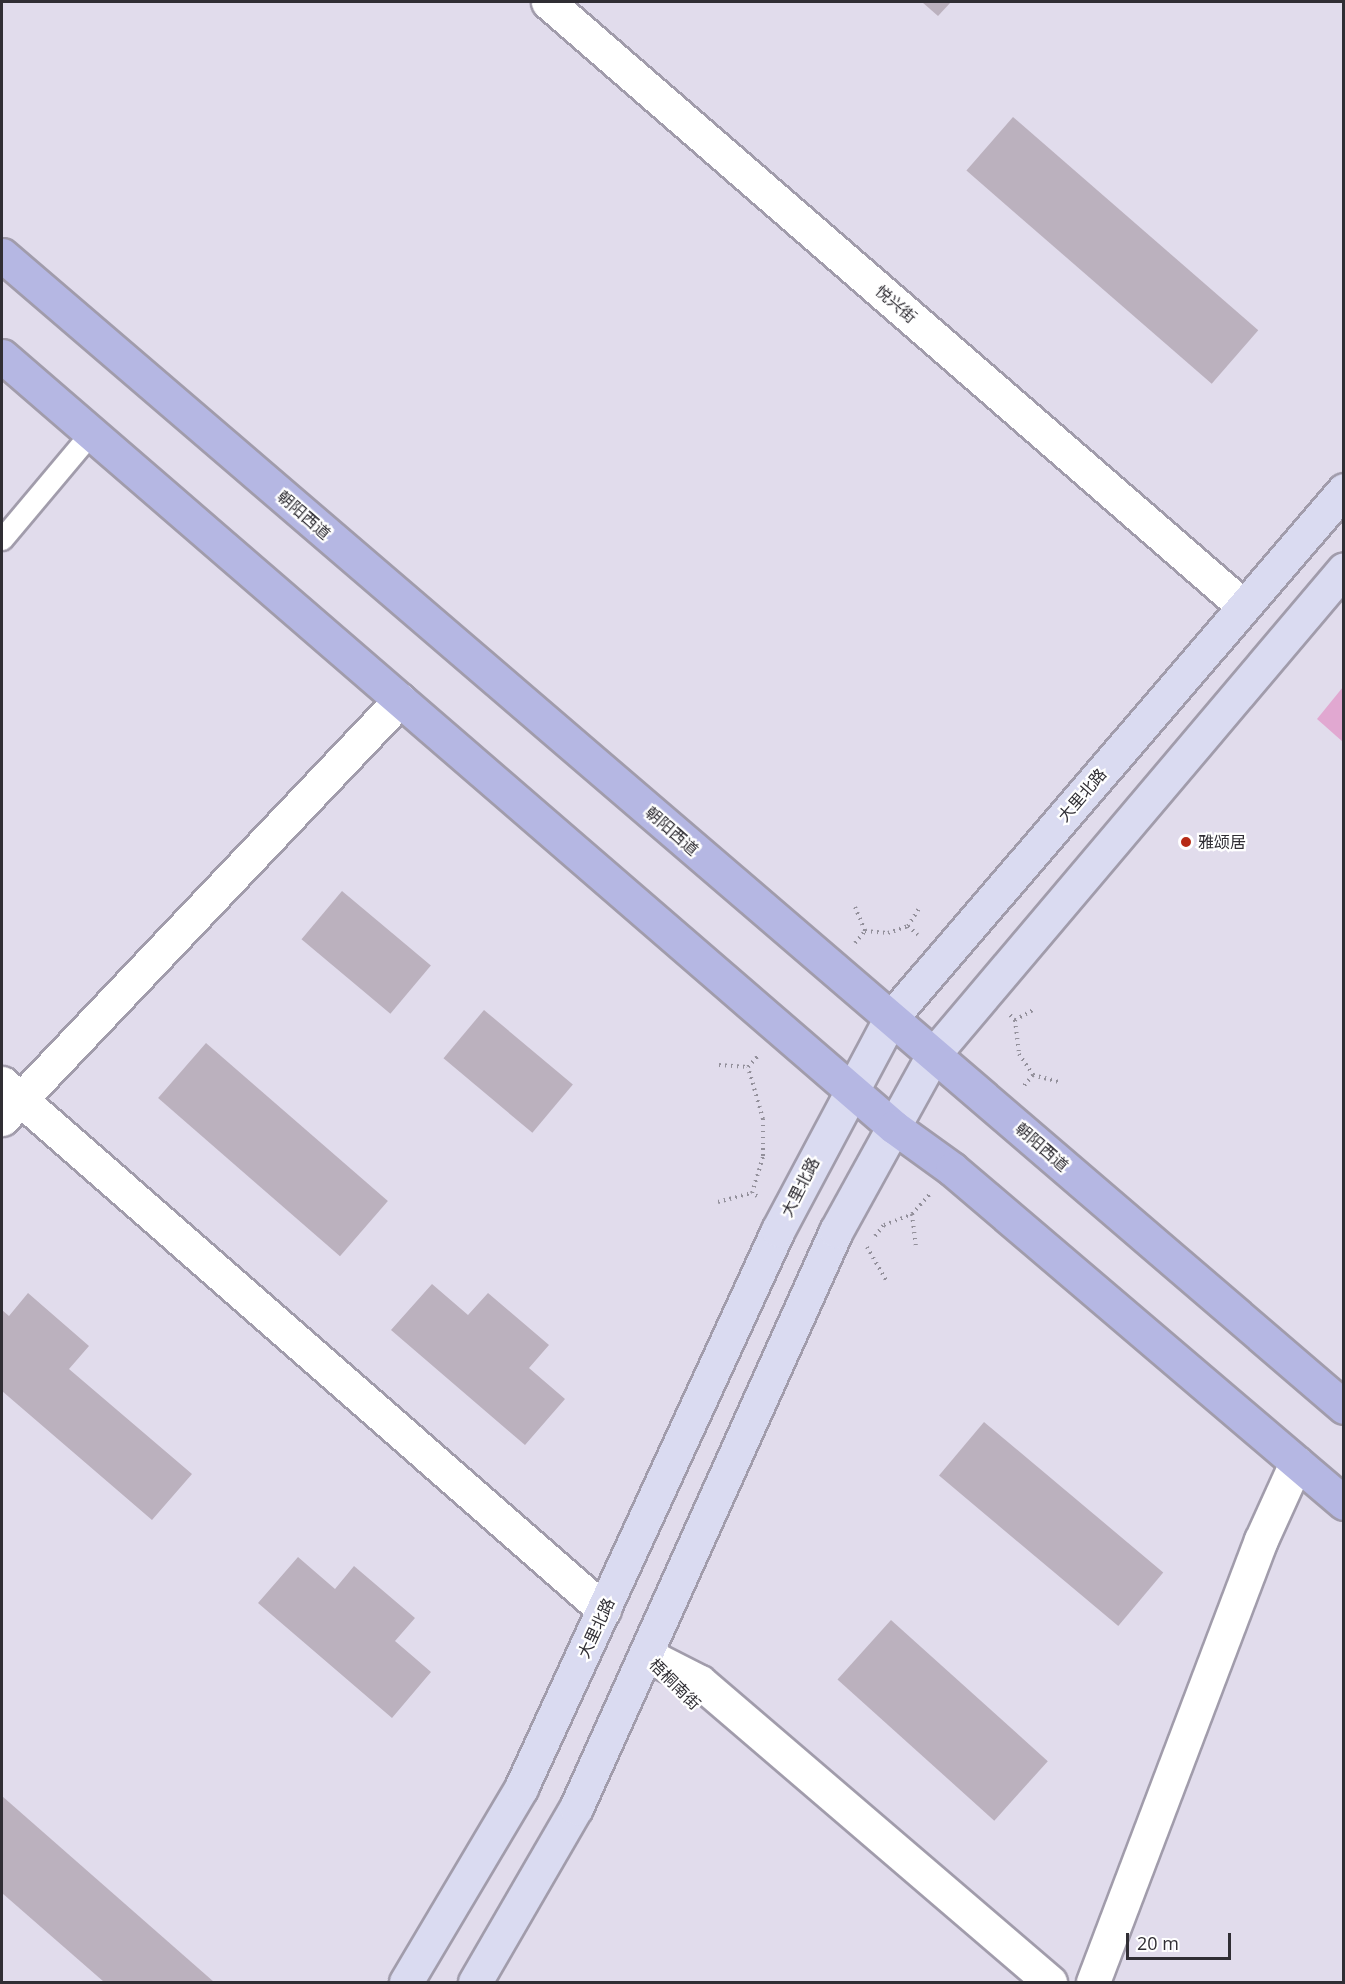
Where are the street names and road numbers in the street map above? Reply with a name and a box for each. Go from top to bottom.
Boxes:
street label: 悦兴街 [872,281,920,327]
street label: 朝阳西道 [274,487,334,543]
street label: 大里北路 [1054,765,1110,825]
street label: 朝阳西道 [642,803,702,859]
street label: 朝阳西道 [1012,1119,1072,1175]
street label: 大里北路 [777,1154,823,1220]
street label: 大里北路 [574,1595,618,1661]
street label: 梧桐南街 [646,1655,704,1713]

